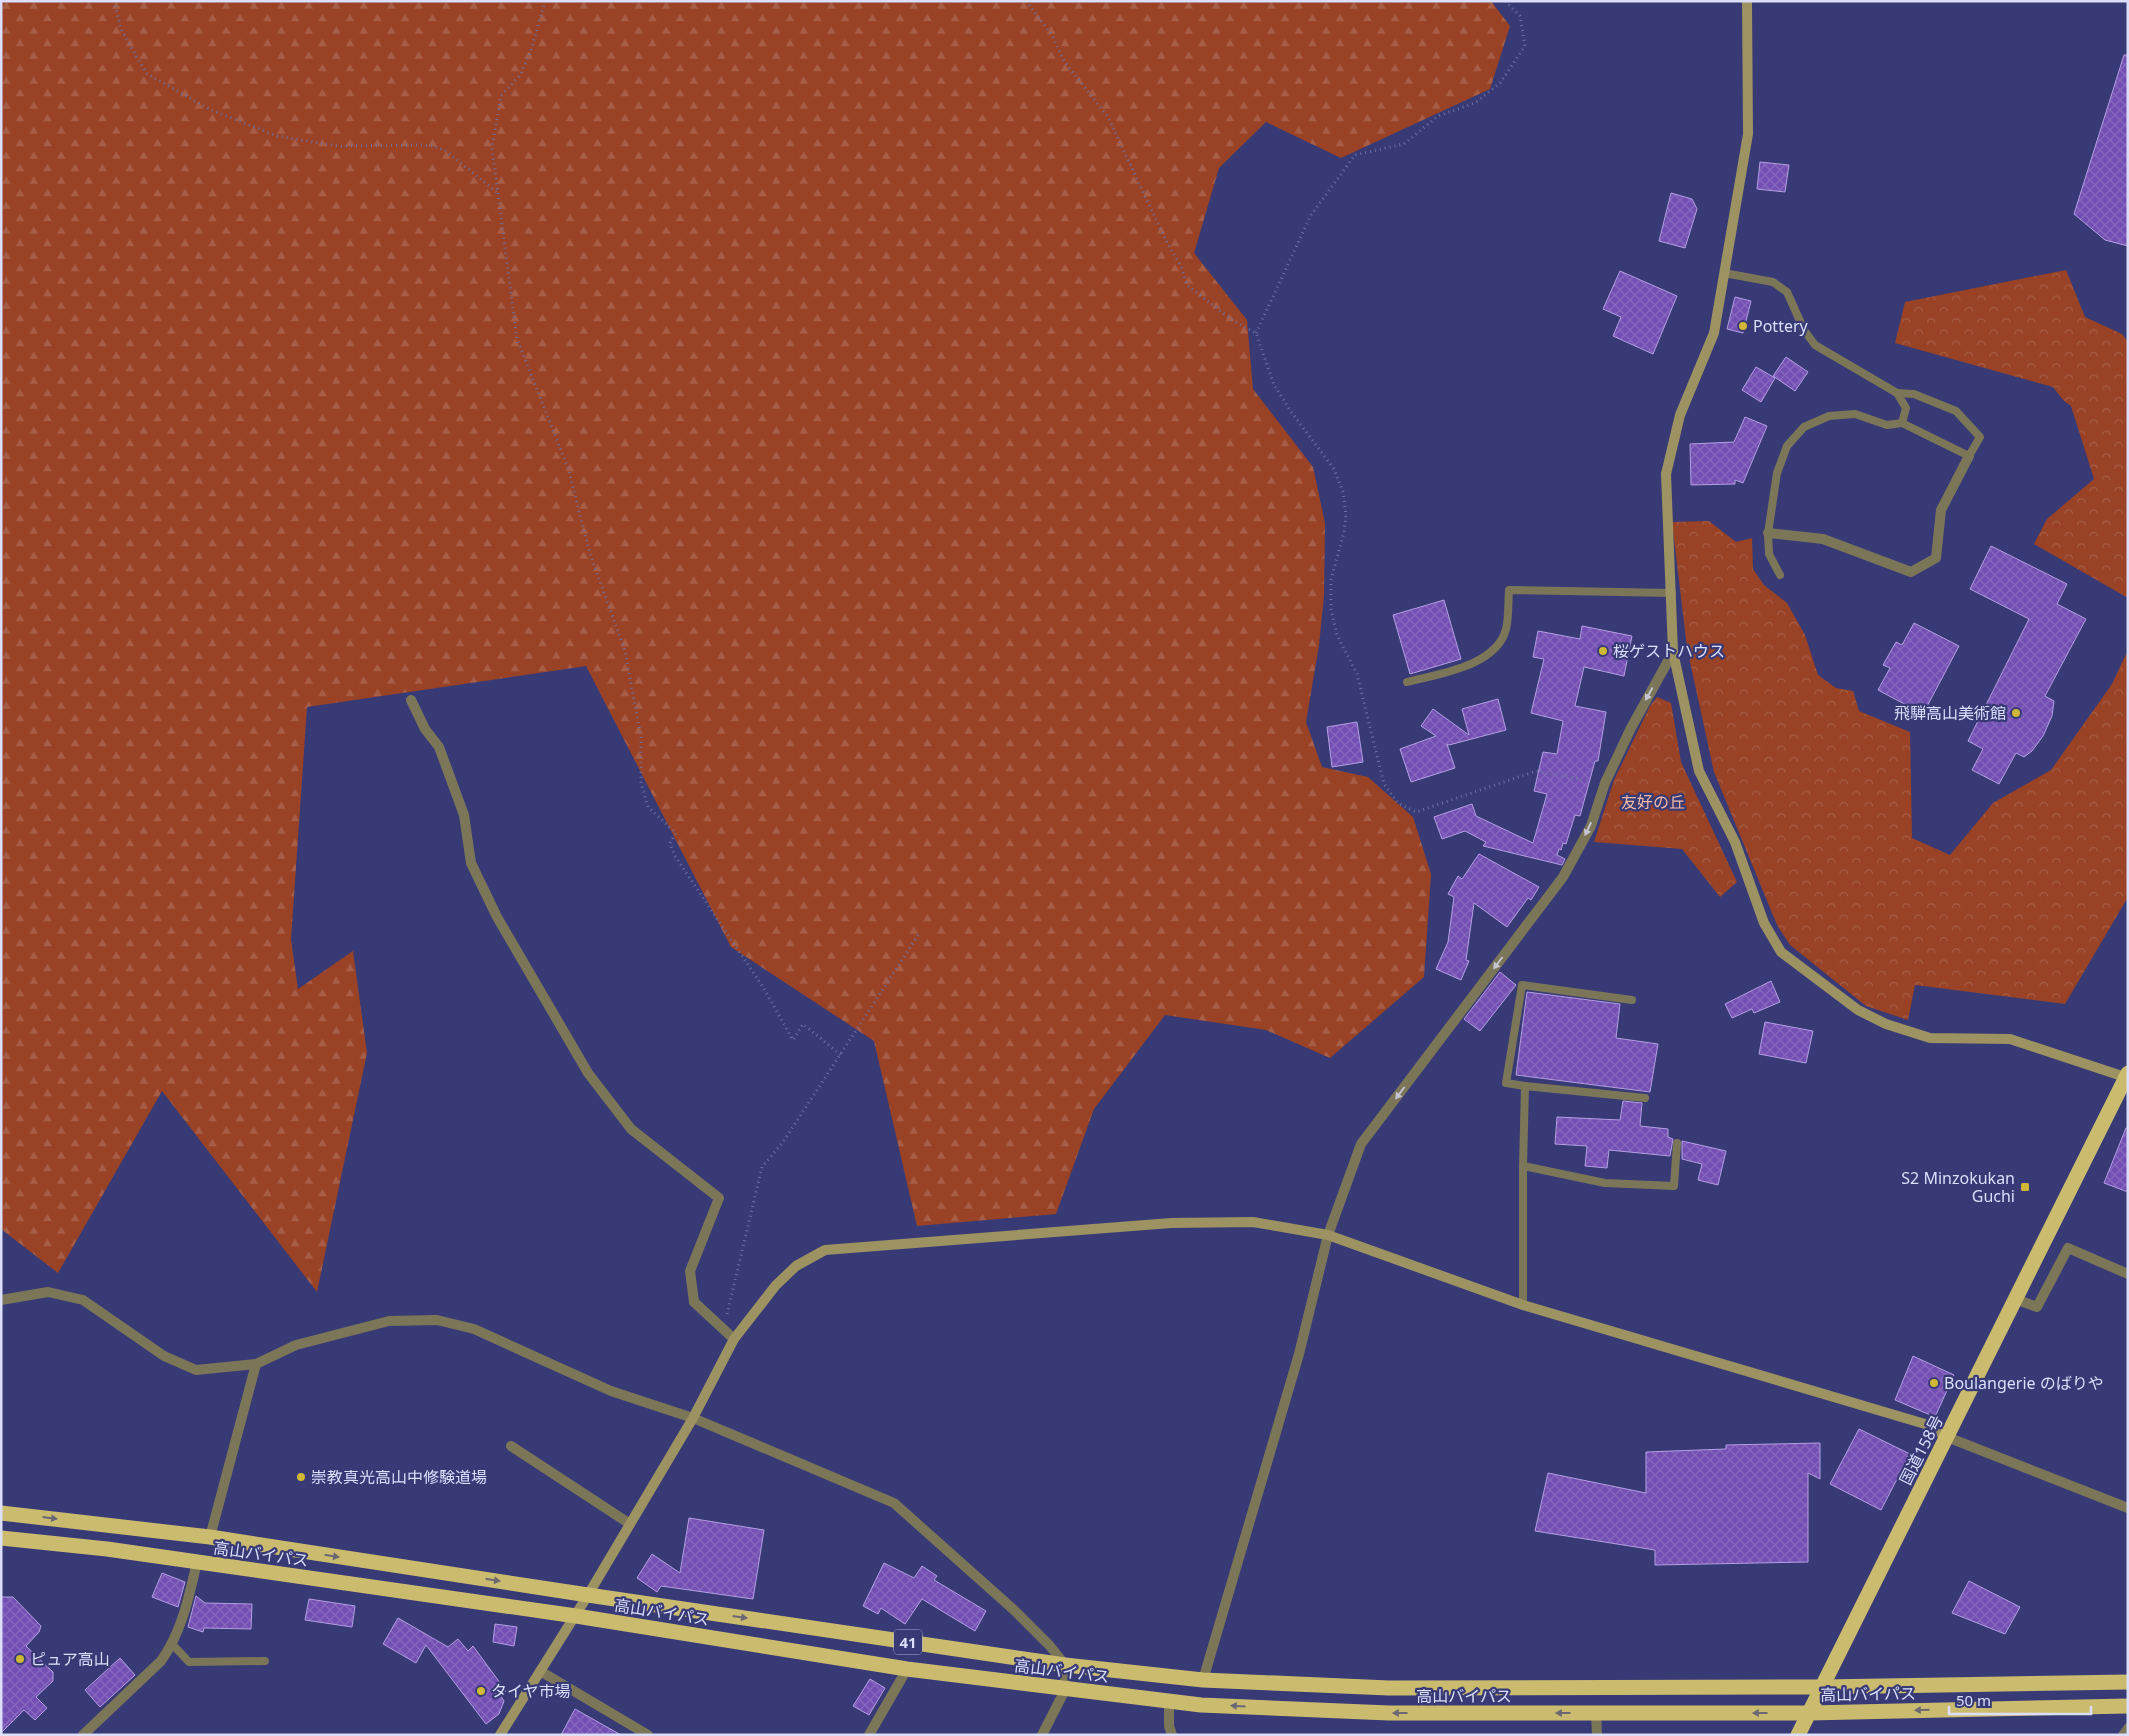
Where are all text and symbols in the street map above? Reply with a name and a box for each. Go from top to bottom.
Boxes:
place label: Pottery [1753,315,1809,337]
marker: Pottery [1737,320,1749,332]
place label: 桜ゲストハウス [1613,640,1725,662]
marker: 桜ゲストハウス [1597,645,1609,657]
one-way arrow [1645,688,1654,701]
place label: 飛騨高山美術館 [1894,702,2006,724]
marker: 飛騨高山美術館 [2010,707,2022,719]
park label: 友好の丘 [1621,791,1685,813]
one-way arrow [1584,822,1592,836]
one-way arrow [1493,956,1503,970]
one-way arrow [1395,1086,1405,1100]
place label: S2 Minzokukan Guchi [1901,1167,2015,1207]
marker: S2 Minzokukan Guchi [2019,1181,2031,1193]
place label: Boulangerie のばりや [1944,1372,2104,1394]
marker: Boulangerie のばりや [1928,1377,1940,1389]
street label: 国道158号 [1894,1411,1948,1489]
place label: 崇教真光高山中修験道場 [311,1466,487,1488]
marker: 崇教真光高山中修験道場 [295,1471,307,1483]
one-way arrow [42,1514,58,1522]
street label: 高山バイパス [212,1536,310,1572]
one-way arrow [325,1552,341,1560]
one-way arrow [485,1577,501,1585]
street label: 高山バイパス [613,1594,711,1630]
one-way arrow [732,1614,748,1622]
road number: 41 [894,1630,922,1654]
place label: ピュア高山 [30,1648,110,1670]
marker: ピュア高山 [14,1653,26,1665]
street label: 高山バイパス [1013,1654,1111,1688]
place label: タイヤ市場 [491,1680,571,1702]
street label: 高山バイパス [1820,1682,1916,1706]
scale bar [1949,1684,2092,1716]
marker: タイヤ市場 [475,1685,487,1697]
street label: 高山バイパス [1416,1685,1512,1707]
text: 50 m [1956,1690,1991,1710]
one-way arrow [1230,1702,1246,1710]
one-way arrow [1913,1706,1929,1714]
one-way arrow [1392,1709,1408,1717]
one-way arrow [1555,1709,1571,1717]
one-way arrow [1752,1709,1768,1717]

